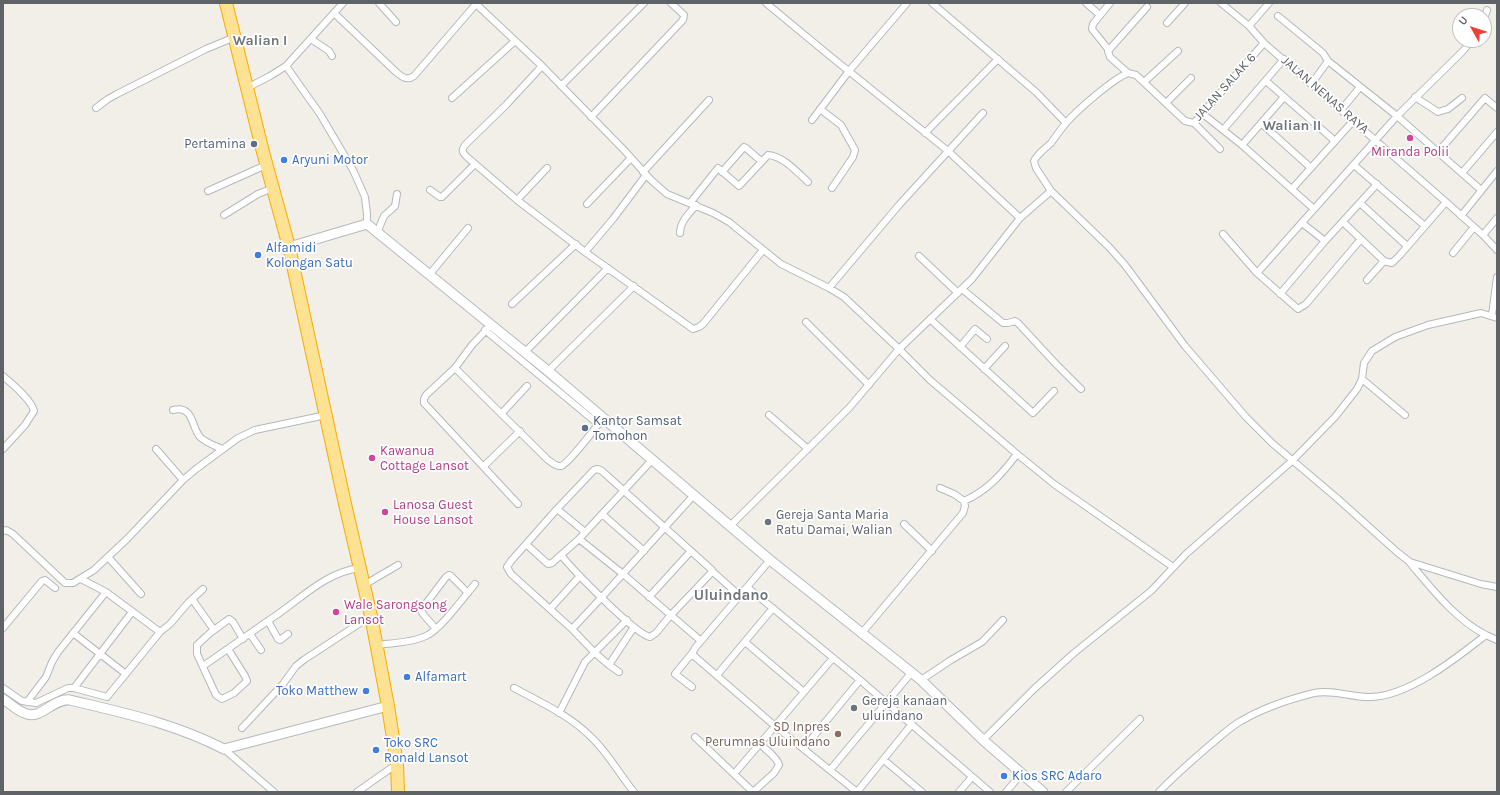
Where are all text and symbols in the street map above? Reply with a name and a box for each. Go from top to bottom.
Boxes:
north arrow [1452,8,1492,48]
text: U [1456,14,1471,28]
district label: Walian I [233,33,287,49]
street label: JALAN SALAK 6 [1191,50,1259,124]
street label: JALAN NENAS RAYA [1278,53,1372,137]
district label: Walian II [1263,118,1321,134]
marker: Miranda Polii [1405,133,1415,143]
place label: Pertamina [184,136,246,152]
marker: Pertamina [249,139,259,149]
place label: Miranda Polii [1371,144,1449,160]
place label: Aryuni Motor [292,152,368,168]
marker: Aryuni Motor [279,155,289,165]
place label: Alfamidi Kolongan Satu [266,240,353,271]
marker: Alfamidi Kolongan Satu [253,250,263,260]
place label: Kantor Samsat Tomohon [593,413,682,444]
marker: Kantor Samsat Tomohon [580,423,590,433]
place label: Kawanua Cottage Lansot [380,443,469,474]
marker: Kawanua Cottage Lansot [367,453,377,463]
place label: Lanosa Guest House Lansot [393,497,473,528]
marker: Lanosa Guest House Lansot [380,507,390,517]
place label: Gereja Santa Maria Ratu Damai, Walian [776,507,893,538]
marker: Gereja Santa Maria Ratu Damai, Walian [763,517,773,527]
district label: Uluindano [694,587,768,605]
place label: Wale Sarongsong Lansot [344,597,447,628]
marker: Wale Sarongsong Lansot [331,607,341,617]
place label: Alfamart [415,669,467,685]
marker: Alfamart [402,672,412,682]
place label: Toko Matthew [276,683,358,699]
marker: Toko Matthew [361,686,371,696]
place label: Gereja kanaan uluindano [862,693,947,724]
marker: Gereja kanaan uluindano [849,703,859,713]
place label: SD Inpres Perumnas Uluindano [705,719,830,750]
marker: SD Inpres Perumnas Uluindano [833,729,843,739]
place label: Toko SRC Ronald Lansot [384,735,468,766]
marker: Toko SRC Ronald Lansot [371,745,381,755]
place label: Kios SRC Adaro [1012,768,1102,784]
marker: Kios SRC Adaro [999,771,1009,781]

